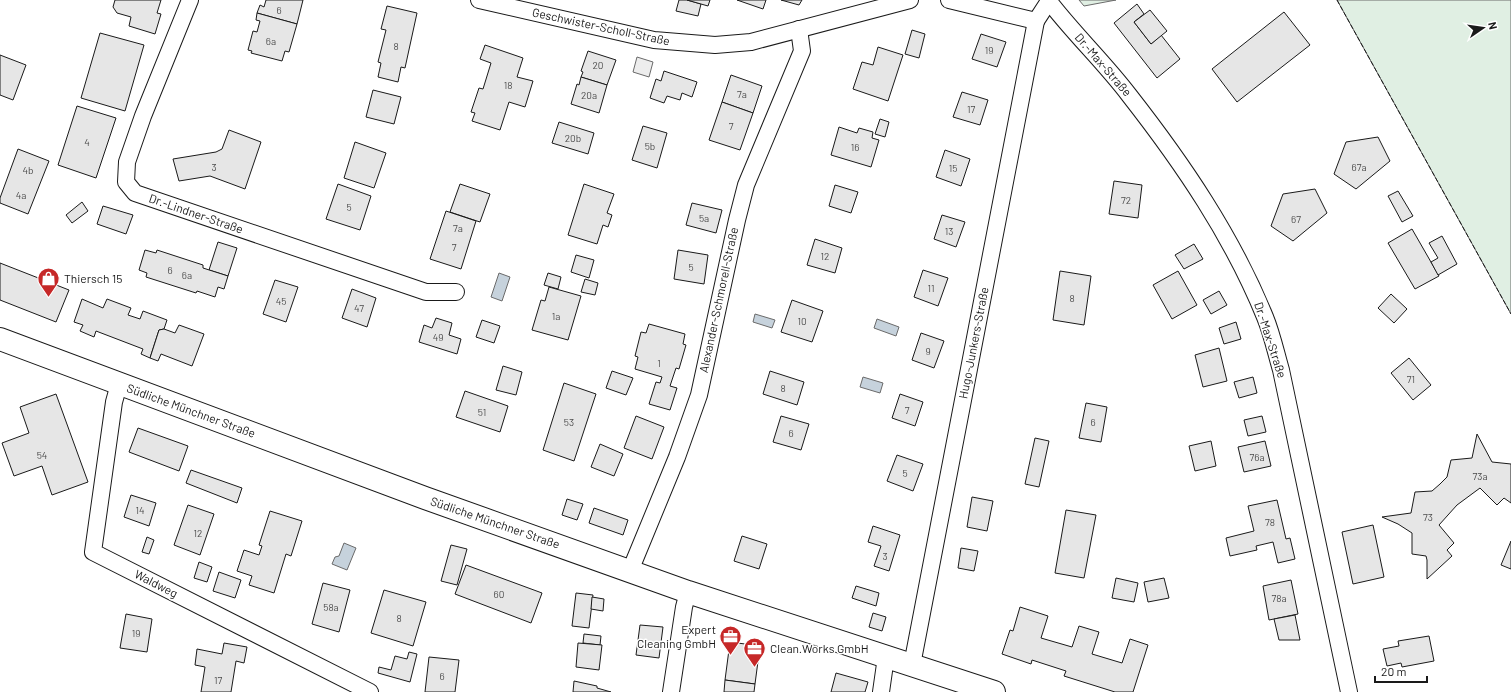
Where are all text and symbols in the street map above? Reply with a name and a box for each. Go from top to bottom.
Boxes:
house number: 6 [276,4,282,16]
street label: Geschwister-Scholl-Straße [531,5,671,47]
north arrow [1463,8,1503,48]
text: N [1486,21,1500,31]
street label: Dr.-Max-Straße [1073,30,1135,99]
house number: 6a [266,35,276,47]
house number: 8 [393,40,399,52]
house number: 19 [985,44,993,56]
house number: 20 [592,59,604,71]
house number: 18 [504,79,512,91]
house number: 7a [737,88,747,100]
house number: 20a [581,89,597,101]
house number: 17 [967,103,975,115]
house number: 7 [729,120,734,132]
house number: 20b [565,132,581,144]
house number: 4 [84,136,90,148]
house number: 5b [645,140,655,152]
house number: 16 [851,141,859,153]
house number: 3 [211,161,217,173]
house number: 67a [1352,161,1367,173]
house number: 15 [949,162,957,174]
house number: 4b [23,164,33,176]
house number: 4a [16,189,26,201]
street label: Dr.-Lindner-Straße [147,190,245,236]
house number: 72 [1121,194,1131,206]
house number: 5 [346,201,352,213]
house number: 5a [699,212,709,224]
house number: 67 [1291,213,1301,225]
house number: 7a [453,222,463,234]
house number: 13 [945,225,953,237]
street label: Alexander-Schmorell-Straße [696,226,740,374]
house number: 7 [452,241,457,253]
house number: 12 [821,250,829,262]
house number: 5 [688,261,694,273]
house number: 6 [167,264,173,276]
shop icon: Thiersch 15 [36,266,62,299]
house number: 6a [182,269,192,281]
place label: Thiersch 15 [64,271,122,285]
house number: 11 [927,282,935,294]
street label: Hugo-Junkers-Straße [955,286,991,400]
house number: 8 [1069,292,1075,304]
house number: 45 [276,295,286,307]
street label: Dr.-Max-Straße [1252,300,1290,379]
house number: 47 [354,302,364,314]
house number: 1a [552,310,560,322]
house number: 10 [797,315,807,327]
house number: 49 [433,331,443,343]
house number: 9 [925,345,931,357]
house number: 1 [657,357,661,369]
house number: 71 [1407,373,1415,385]
street label: Südliche Münchner Straße [125,380,258,440]
house number: 8 [780,382,786,394]
house number: 7 [905,404,910,416]
house number: 51 [478,406,486,418]
house number: 53 [564,416,574,428]
house number: 6 [1090,416,1096,428]
house number: 6 [788,427,794,439]
house number: 54 [37,449,47,461]
house number: 76a [1250,451,1265,463]
house number: 5 [902,467,908,479]
house number: 73a [1473,470,1488,482]
street label: Südliche Münchner Straße [429,493,562,551]
house number: 14 [135,504,145,516]
house number: 73 [1423,511,1433,523]
house number: 78 [1265,516,1275,528]
house number: 12 [194,527,202,539]
house number: 3 [882,550,888,562]
street label: Waldweg [132,566,180,600]
house number: 60 [494,588,504,600]
house number: 78a [1271,592,1287,604]
house number: 58a [323,601,339,613]
house number: 8 [396,612,402,624]
place label: Expert Cleaning GmbH [637,622,716,650]
office icon: Expert Cleaning GmbH [718,624,744,657]
house number: 19 [132,627,140,639]
office icon: Clean.Works GmbH [742,636,768,669]
place label: Clean.Works GmbH [770,641,869,655]
scale bar [1375,658,1427,684]
text: 20 m [1381,664,1407,678]
house number: 6 [439,670,445,682]
house number: 17 [214,674,222,686]

